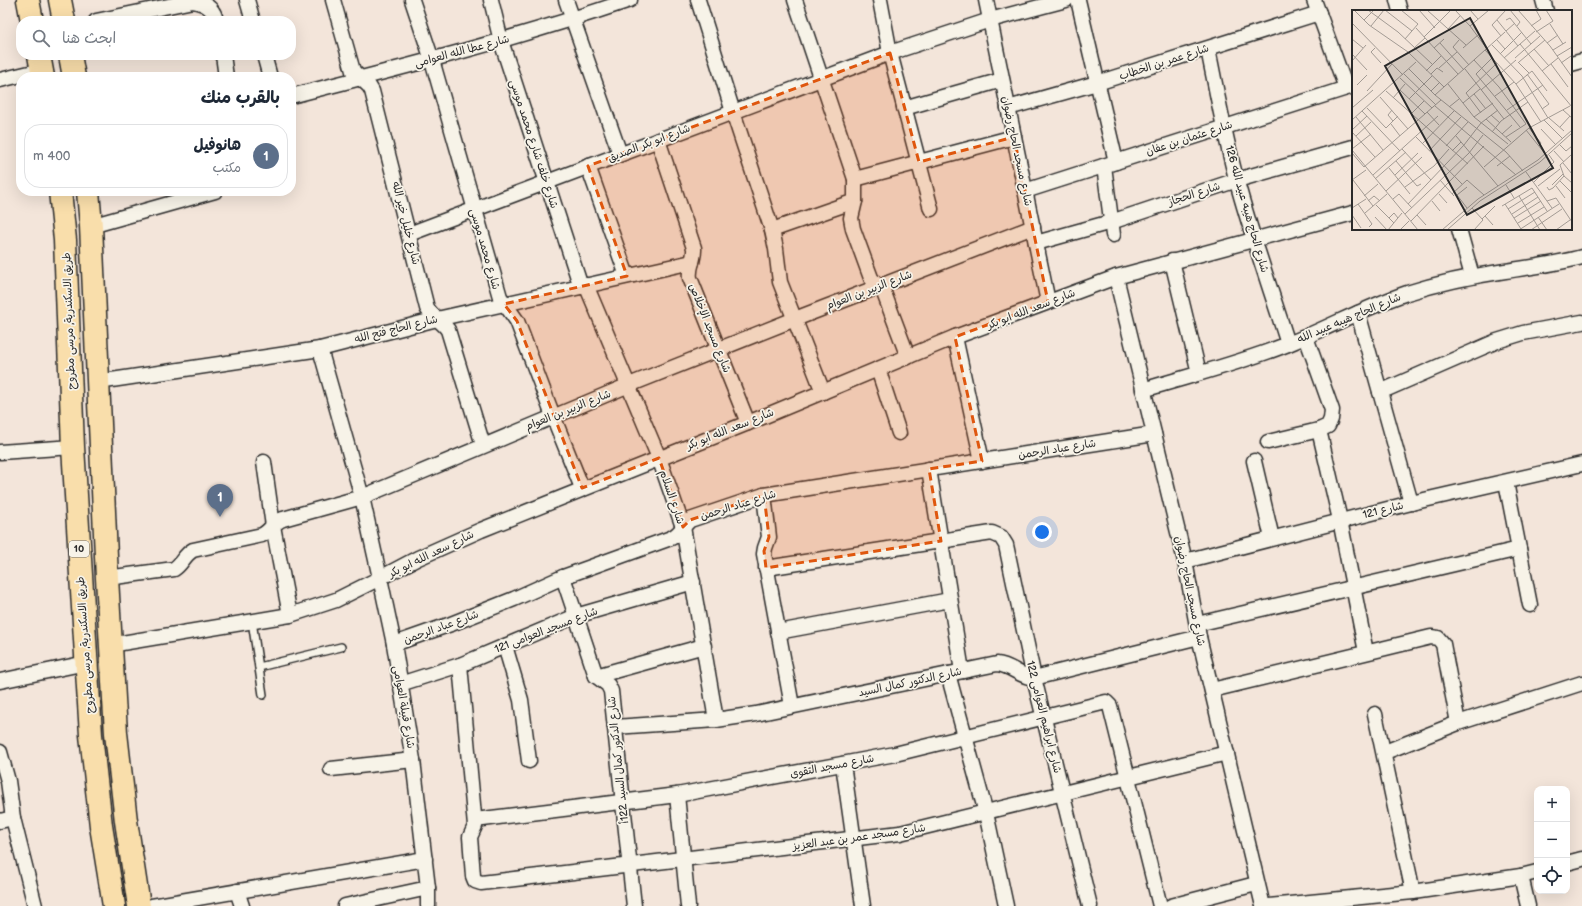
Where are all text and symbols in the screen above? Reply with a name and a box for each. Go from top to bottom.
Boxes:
inset map [1352,10,1572,230]
search box [16,16,296,60]
icon: search [30,27,52,49]
text: ابحث هنا [62,29,116,48]
street label: شارع عطا الله العوامى [413,32,511,72]
street label: شارع عمر بن الخطاب [1117,41,1211,85]
street label: شارع خلف شارع محمد موسى [505,78,561,211]
text: بالقرب منك [201,88,280,108]
street label: شارع مسجد الحاج رضوان [997,95,1035,208]
street label: شارع عثمان بن عفان [1144,118,1235,160]
street label: شارع ابو بكر الصديق [606,121,693,167]
text: هانوفيل [194,136,241,155]
street label: شارع الحاج هيبه عبيد الله 126 [1221,144,1271,275]
text: 400 m [33,148,71,164]
text: 1 [263,148,269,164]
text: مكتب [213,160,241,176]
street label: شارع الحجاز [1165,179,1222,211]
street label: شارع خليل خير الله [387,180,423,267]
street label: شارع محمد موسى [465,207,503,292]
street label: طريق الاسكندرية, مرسى مطروح [60,252,79,390]
street label: شارع الزبير بن العوام [824,268,915,314]
street label: شارع مسجد الإخلاص [684,282,734,375]
street label: شارع سعد الله ابو بكر [984,286,1078,334]
street label: شارع الحاج هيبه عبيد الله [1295,290,1403,348]
street label: شارع الحاج فتح الله [353,312,439,348]
street label: شارع الزبير بن العوام [523,387,613,435]
street label: شارع سعد الله ابو بكر [683,405,777,455]
street label: شارع عباد الرحمن [1017,436,1097,464]
street label: شارع السلام [655,468,687,526]
pin: 1 [207,484,233,517]
street label: شارع عباد الرحمن [698,487,778,525]
street label: شارع 121 [1361,499,1405,523]
your location [1032,522,1052,542]
street label: شارع سعد الله ابو بكر [385,528,477,583]
street label: شارع مسجد الحاج رضوان [1170,535,1208,648]
road number: 10 [69,541,89,557]
street label: طريق الاسكندرية, مرسى مطروح [74,576,97,714]
street label: شارع مسجد العوامى 121 [493,604,600,658]
street label: شارع عباد الرحمن [402,607,481,648]
street label: شارع ابراهيم العوامى 122 [1022,659,1064,775]
street label: شارع قبيلة العوامى [388,665,418,750]
street label: شارع الدكتور كمال السيد [857,665,963,701]
street label: شارع الدكتور كمال السيد 122أ [605,695,633,824]
street label: شارع مسجد التقوى [789,751,875,782]
map controls [1534,786,1570,894]
button: + [1534,786,1570,822]
street label: شارع مسجد عمر بن عبد العزيز [791,821,927,855]
button: − [1534,822,1570,858]
button: locate [1534,858,1570,894]

